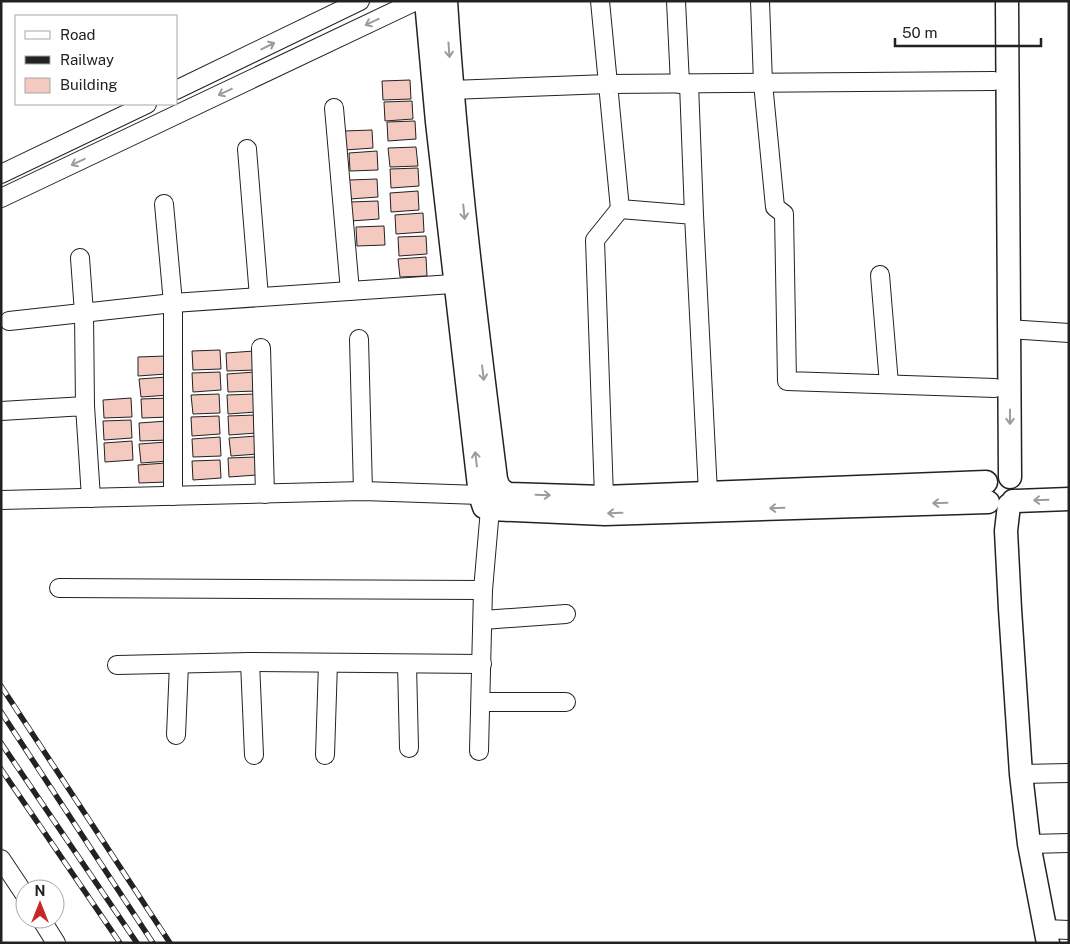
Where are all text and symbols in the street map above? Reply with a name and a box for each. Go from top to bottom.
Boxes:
legend [15,15,178,105]
scale bar [895,15,1041,47]
one-way arrow [365,18,380,27]
text: 50 m [902,24,937,41]
text: Road [60,26,96,43]
one-way arrow [260,41,275,51]
one-way arrow [444,42,453,58]
text: Railway [60,51,114,68]
text: Building [60,76,118,93]
one-way arrow [218,88,233,97]
one-way arrow [71,157,86,167]
one-way arrow [459,203,469,219]
one-way arrow [478,365,488,381]
one-way arrow [1005,409,1015,425]
one-way arrow [471,452,481,468]
one-way arrow [535,490,551,500]
one-way arrow [1033,496,1049,505]
one-way arrow [932,499,948,508]
one-way arrow [770,503,786,513]
one-way arrow [607,509,623,518]
north arrow [15,879,65,929]
text: N [35,883,45,899]

